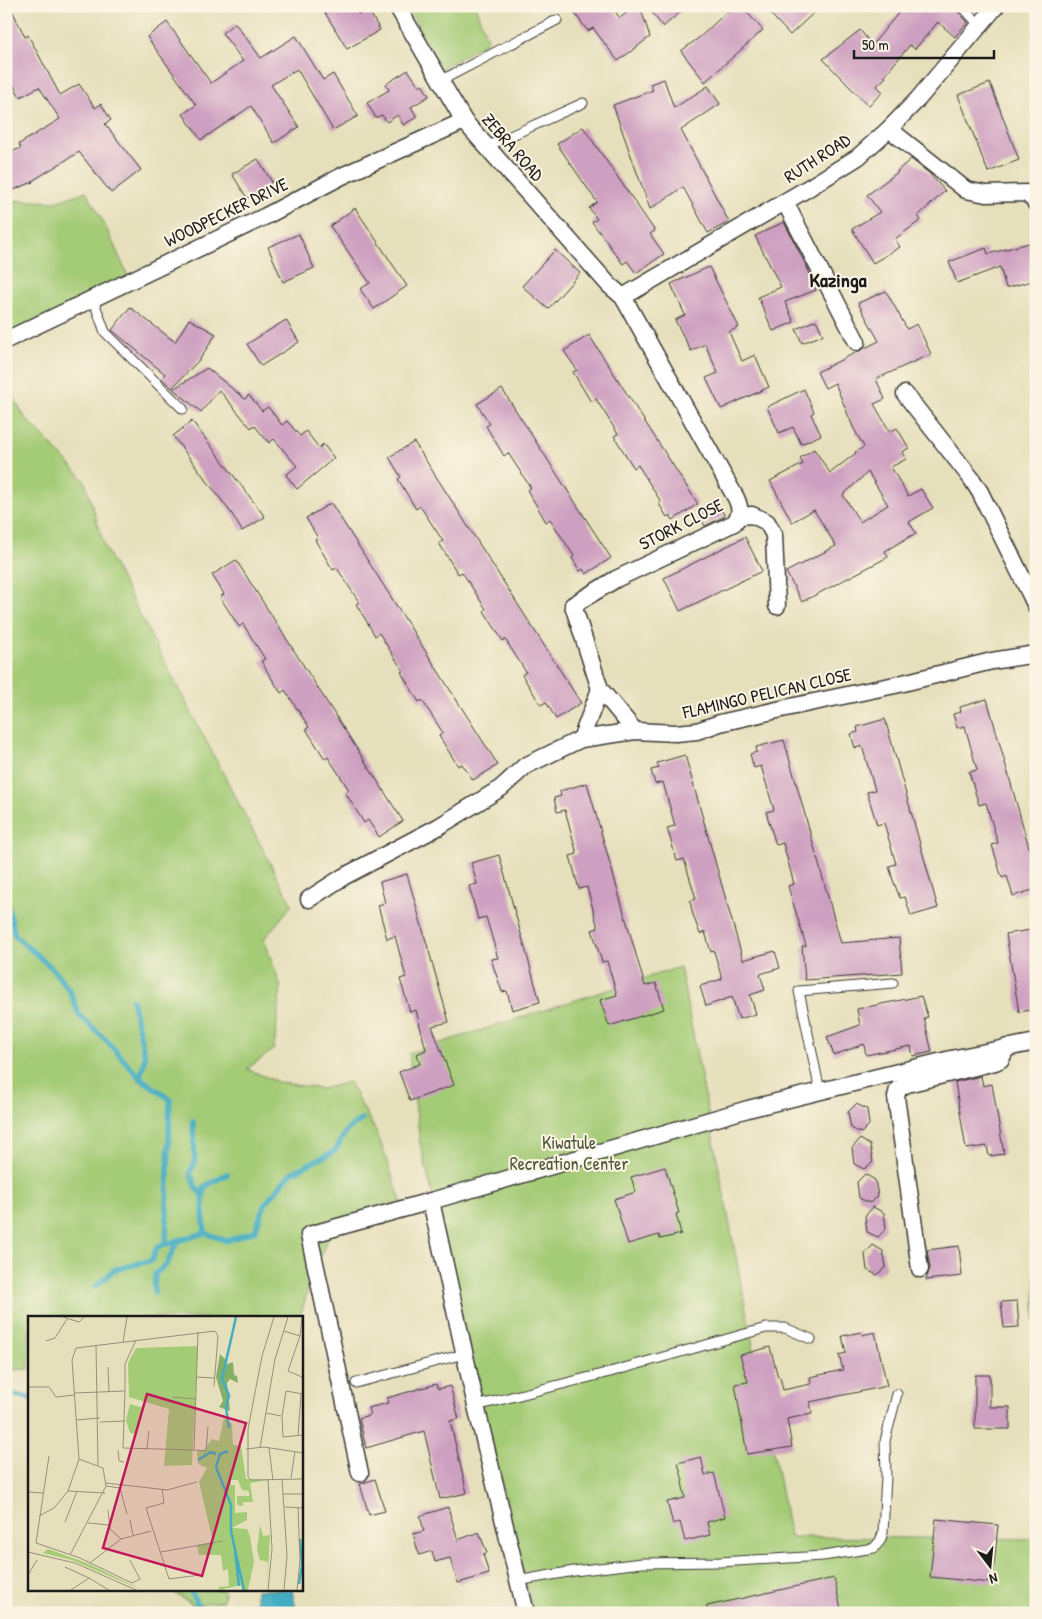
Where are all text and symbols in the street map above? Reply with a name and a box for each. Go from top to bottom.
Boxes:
scale bar [854,28,994,60]
text: 50 m [862,34,889,55]
street label: ZEBRA ROAD [476,108,550,187]
street label: RUTH ROAD [779,127,855,189]
street label: WOODPECKER DRIVE [160,171,292,253]
district label: Kazinga [809,266,867,294]
street label: STORK CLOSE [635,492,727,556]
street label: FLAMINGO PELICAN CLOSE [679,661,854,725]
park label: Kiwatule Recreation Center [510,1130,628,1176]
inset map [28,1316,302,1592]
north arrow [964,1542,1014,1592]
text: N [987,1569,1000,1589]

